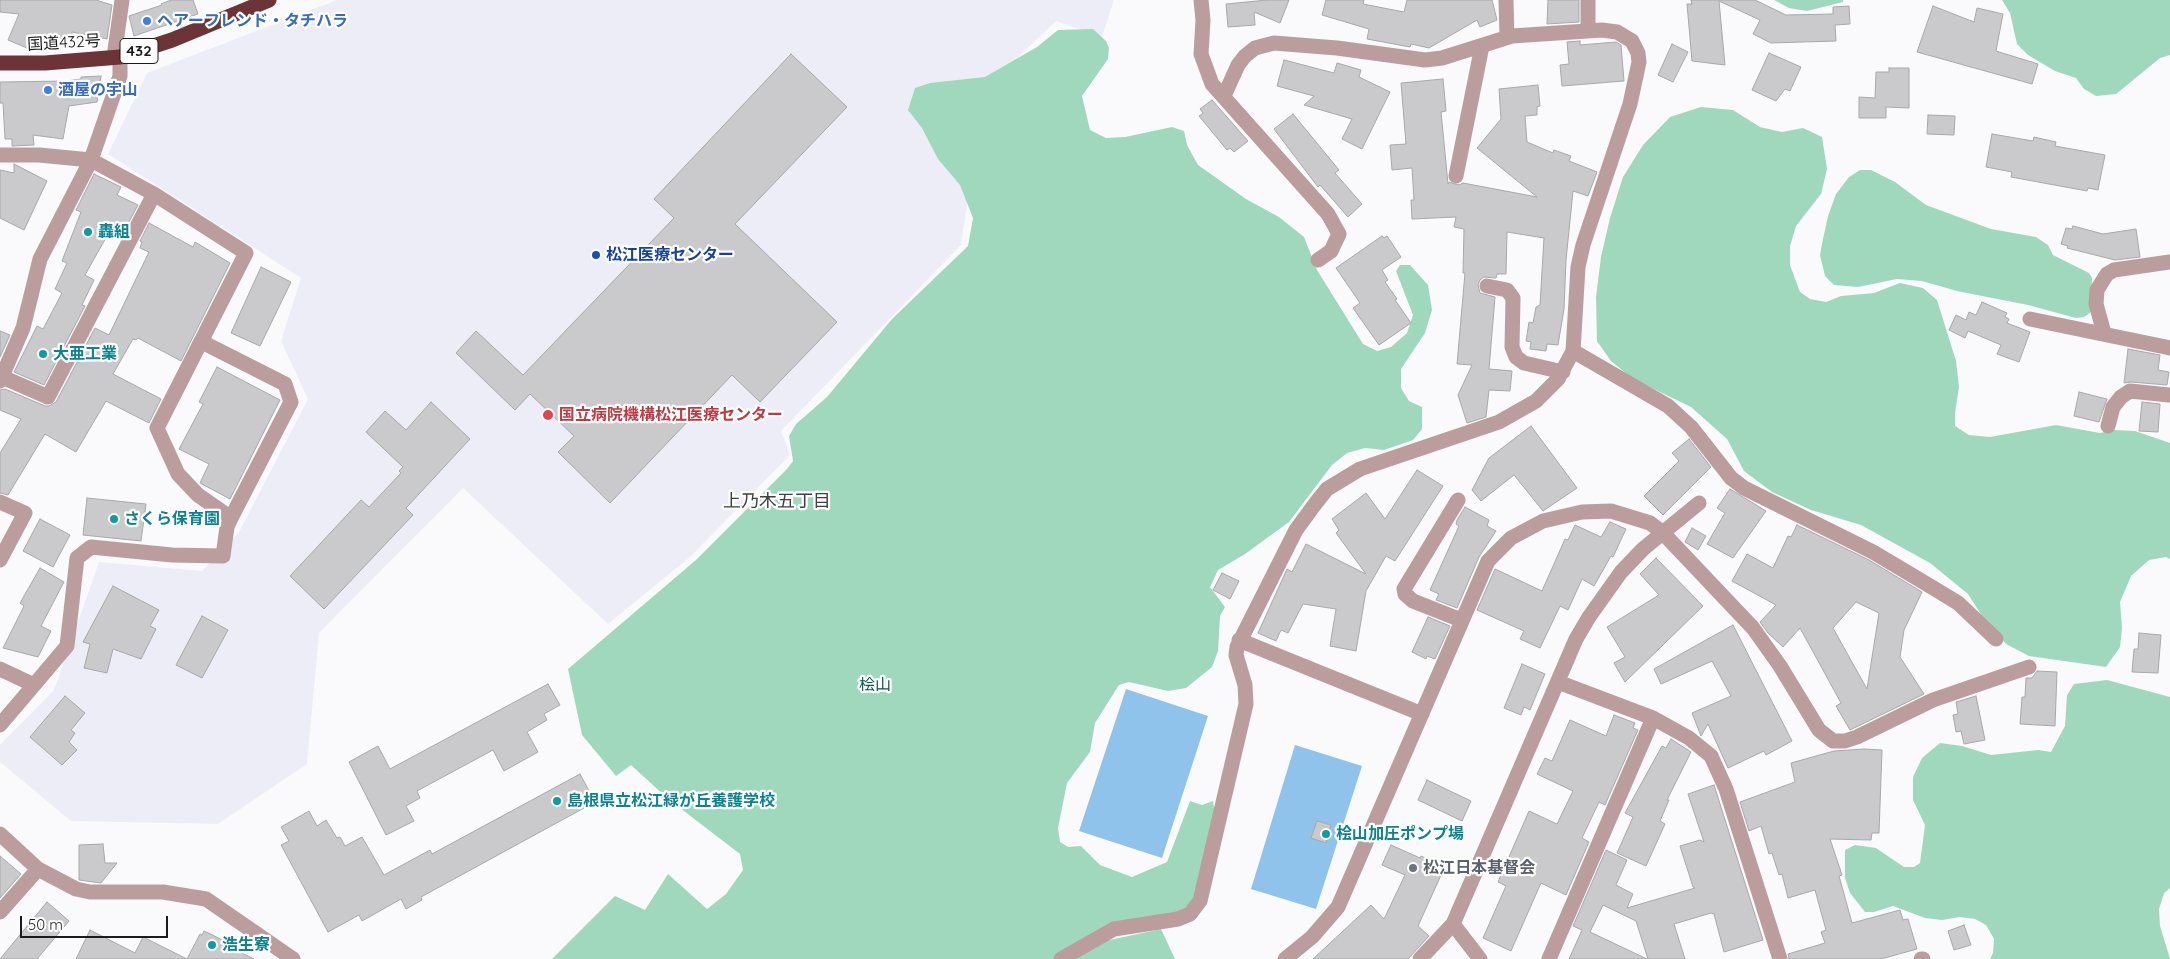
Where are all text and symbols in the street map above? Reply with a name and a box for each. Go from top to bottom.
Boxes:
place label: ヘアーフレンド・タチハラ [157,11,348,31]
marker: ヘアーフレンド・タチハラ [141,15,153,27]
street label: 国道432号 [27,31,101,55]
road number: 432 [120,38,158,64]
place label: 酒屋の宇山 [58,80,138,100]
marker: 酒屋の宇山 [42,84,54,96]
place label: 轟組 [98,222,130,242]
marker: 轟組 [82,226,94,238]
place label: 松江医療センター [606,245,734,265]
marker: 松江医療センター [590,249,602,261]
place label: 大亜工業 [53,344,117,364]
marker: 大亜工業 [37,348,49,360]
place label: 国立病院機構松江医療センター [559,405,783,425]
marker: 国立病院機構松江医療センター [541,408,555,422]
district label: 上乃木五丁目 [723,491,831,513]
place label: さくら保育園 [124,509,220,529]
marker: さくら保育園 [108,513,120,525]
park label: 桧山 [859,675,891,695]
place label: 島根県立松江緑が丘養護学校 [567,791,775,811]
marker: 島根県立松江緑が丘養護学校 [551,795,563,807]
place label: 桧山加圧ポンプ場 [1336,824,1464,844]
marker: 桧山加圧ポンプ場 [1320,828,1332,840]
place label: 松江日本基督会 [1423,858,1535,878]
marker: 松江日本基督会 [1407,862,1419,874]
scale bar [22,906,170,938]
text: 50 m [28,915,63,934]
place label: 浩生寮 [222,935,270,955]
marker: 浩生寮 [206,939,218,951]

